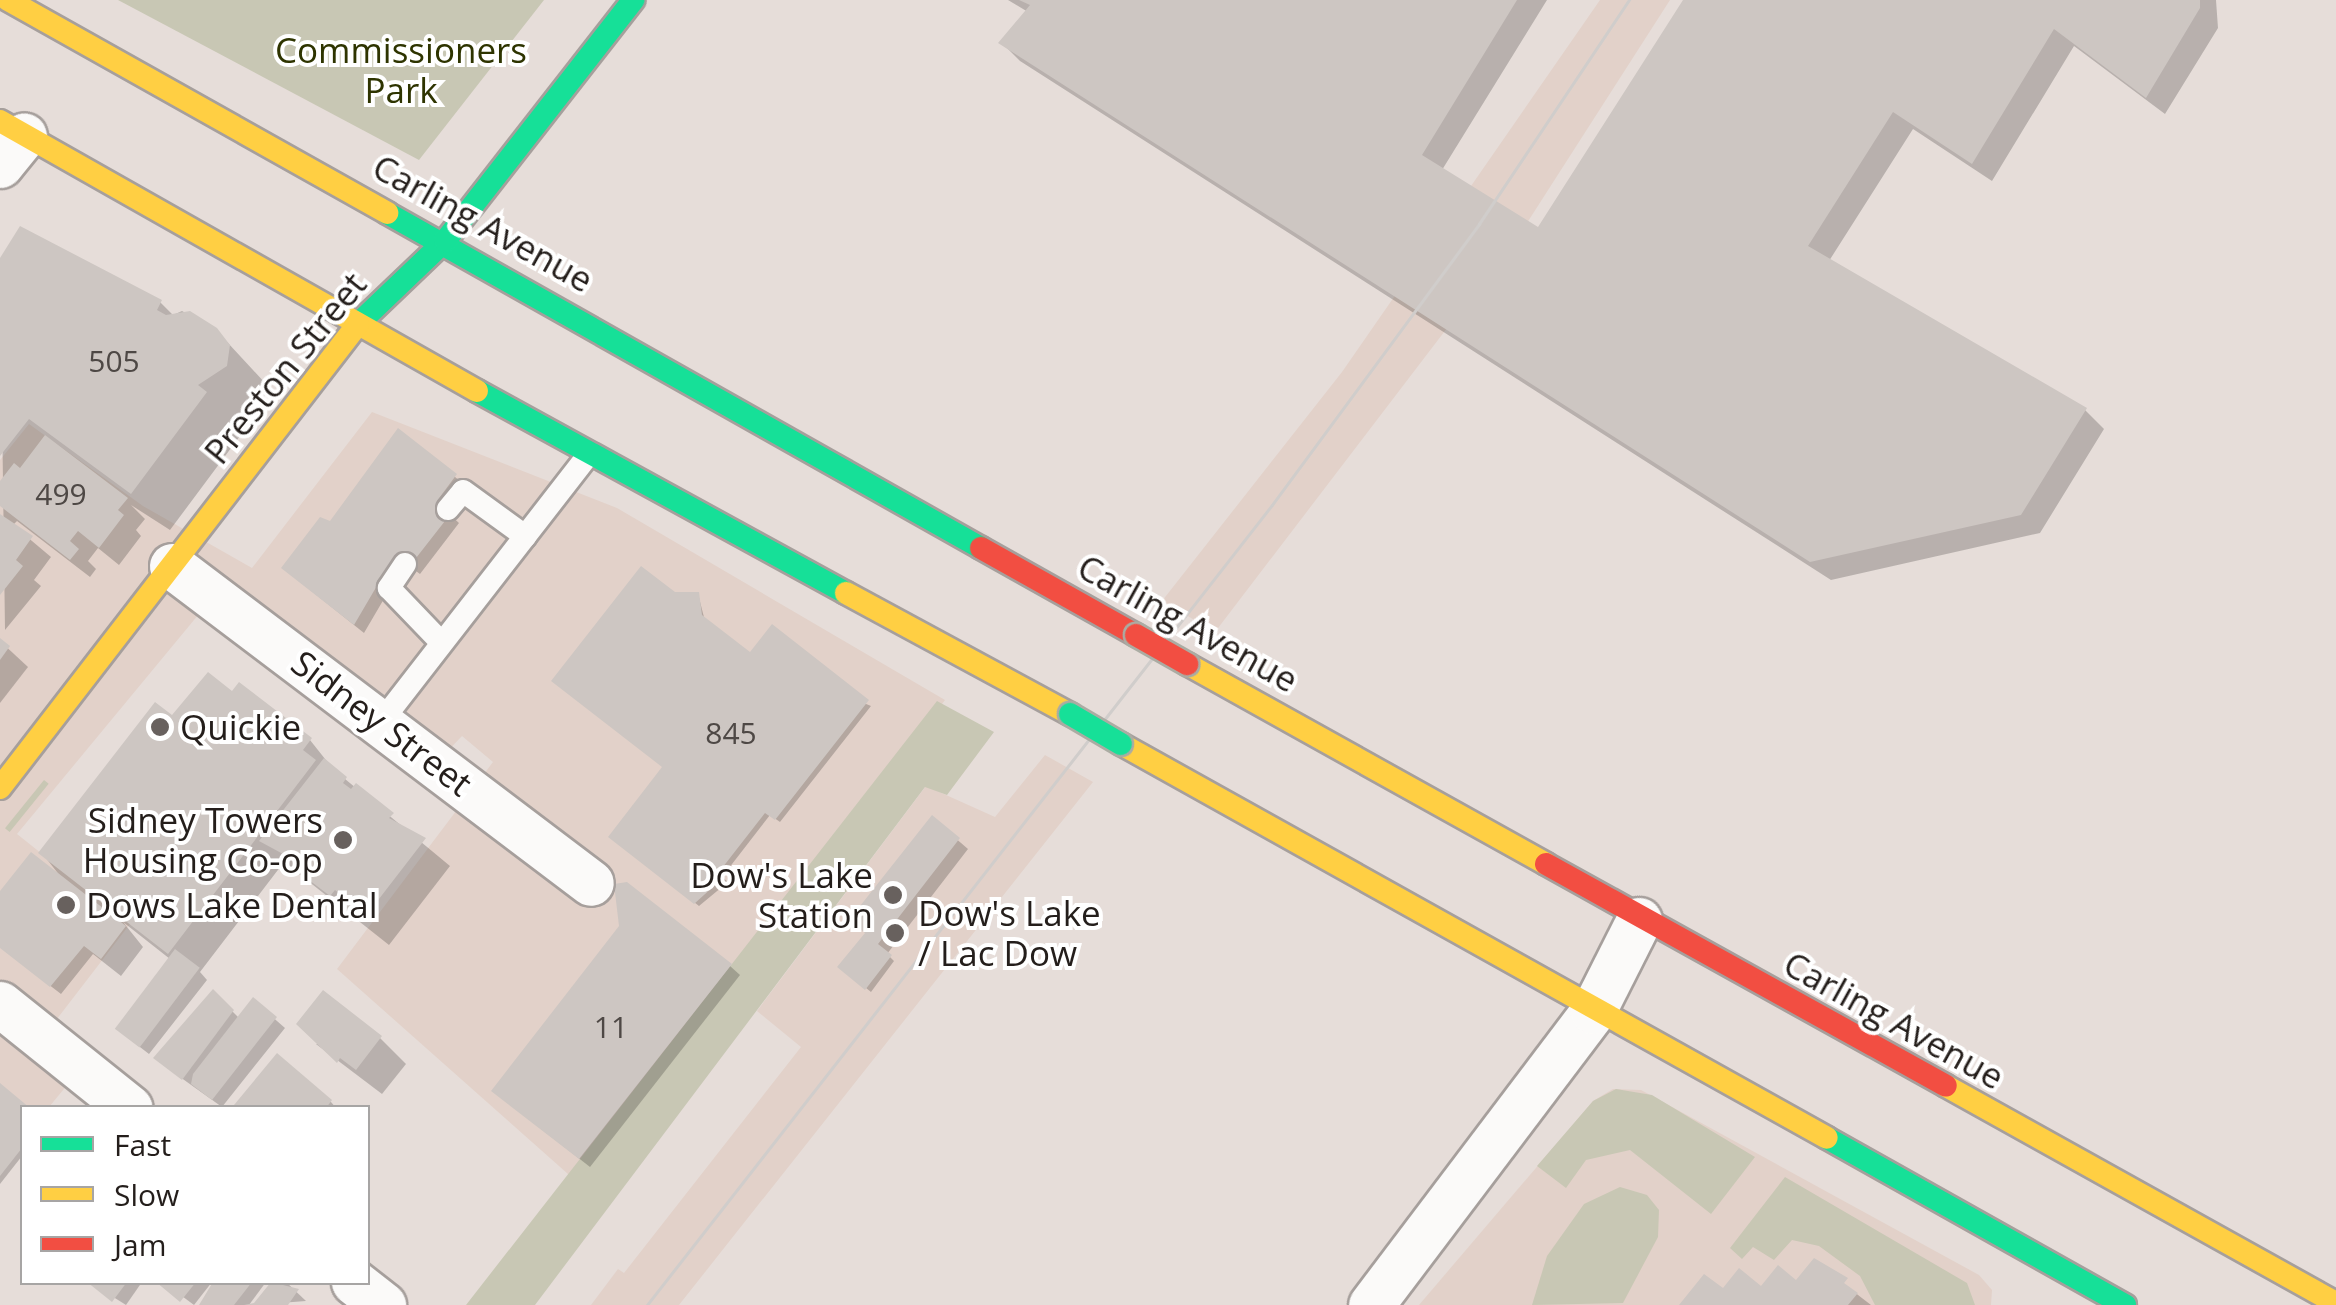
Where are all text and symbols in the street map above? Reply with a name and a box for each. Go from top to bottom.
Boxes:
park label: Commissioners Park [275,29,527,111]
street label: Carling Avenue [366,145,600,301]
street label: Preston Street [195,264,375,472]
house number: 505 [88,343,140,379]
house number: 499 [35,476,87,512]
street label: Carling Avenue [1071,545,1305,701]
street label: Sidney Street [284,642,480,804]
place label: Quickie [180,706,301,748]
house number: 845 [705,715,757,751]
marker: Quickie [149,716,171,738]
place label: Sidney Towers Housing Co-op [83,799,323,881]
marker: Sidney Towers Housing Co-op [332,829,354,851]
place label: Dow's Lake Station [690,854,873,936]
place label: Dows Lake Dental [86,884,377,926]
marker: Dow's Lake Station [882,884,904,906]
place label: Dow's Lake / Lac Dow [918,892,1101,974]
marker: Dows Lake Dental [55,894,77,916]
marker: Dow's Lake / Lac Dow [882,920,908,946]
street label: Carling Avenue [1777,942,2011,1098]
house number: 11 [594,1009,628,1045]
legend [20,1105,370,1285]
text: Fast [114,1124,171,1165]
text: Slow [114,1174,179,1215]
text: Jam [114,1224,167,1265]

